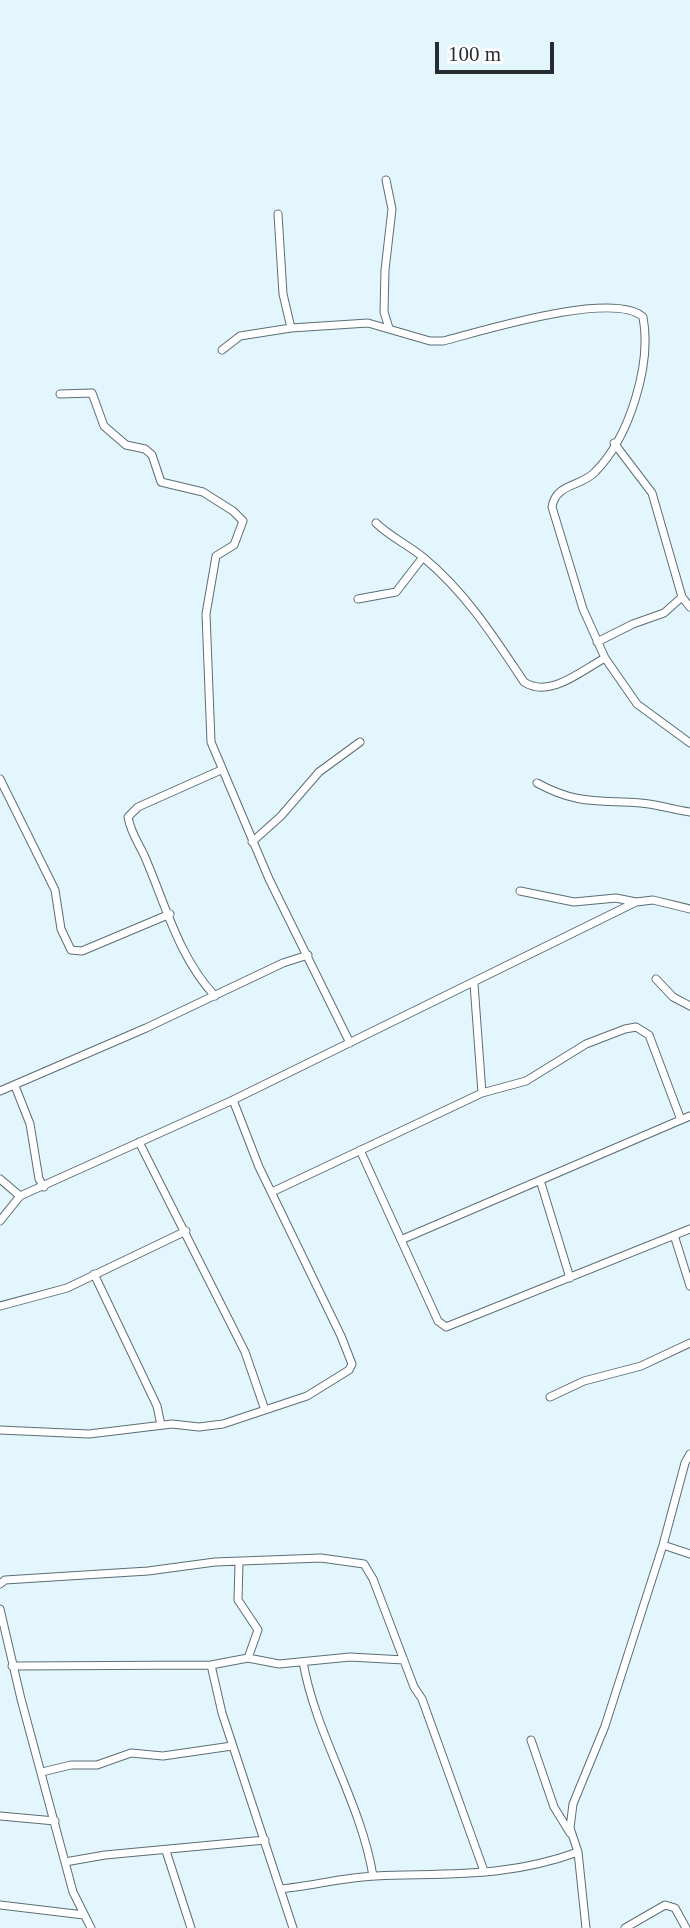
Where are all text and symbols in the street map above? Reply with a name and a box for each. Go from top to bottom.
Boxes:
scale bar [438,28,557,72]
text: 100 m [448,42,501,66]

